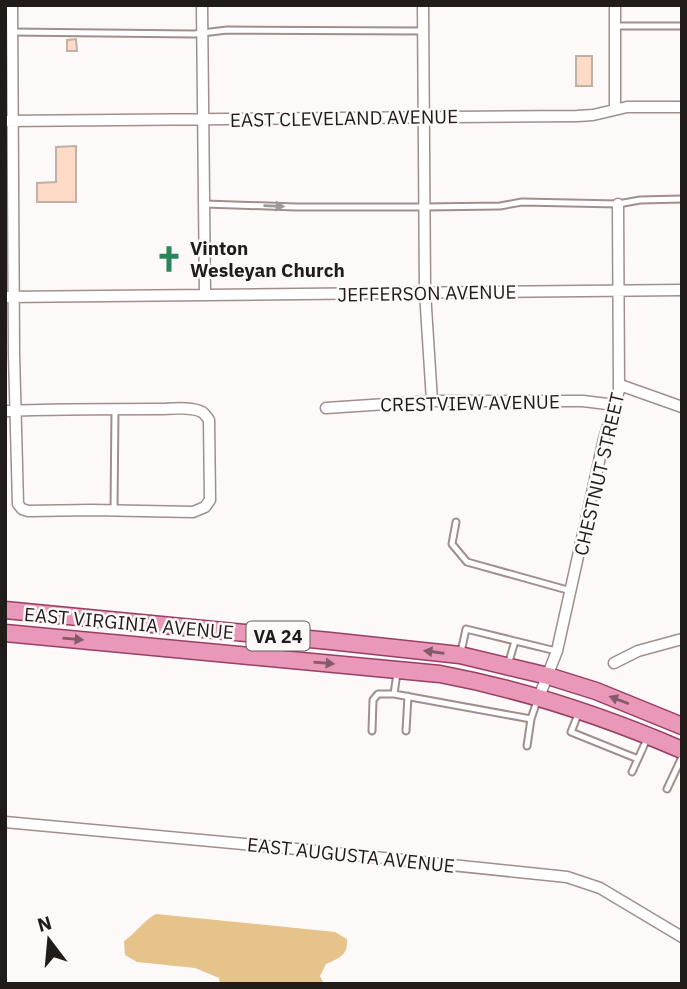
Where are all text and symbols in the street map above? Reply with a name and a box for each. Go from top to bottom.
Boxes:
street label: EAST CLEVELAND AVENUE [230,104,458,132]
one-way arrow [263,201,285,212]
place label: Vinton Wesleyan Church [190,236,345,282]
church icon: Vinton Wesleyan Church [154,244,184,274]
street label: JEFFERSON AVENUE [337,279,517,307]
street label: CRESTVIEW AVENUE [380,389,560,417]
street label: CHESTNUT STREET [569,390,629,558]
street label: EAST VIRGINIA AVENUE [23,602,235,644]
road number: VA 24 [246,622,310,650]
one-way arrow [62,634,84,645]
one-way arrow [423,646,445,657]
one-way arrow [313,658,335,669]
one-way arrow [608,694,629,705]
street label: EAST AUGUSTA AVENUE [246,832,456,878]
north arrow [14,905,84,975]
text: N [34,910,54,937]

